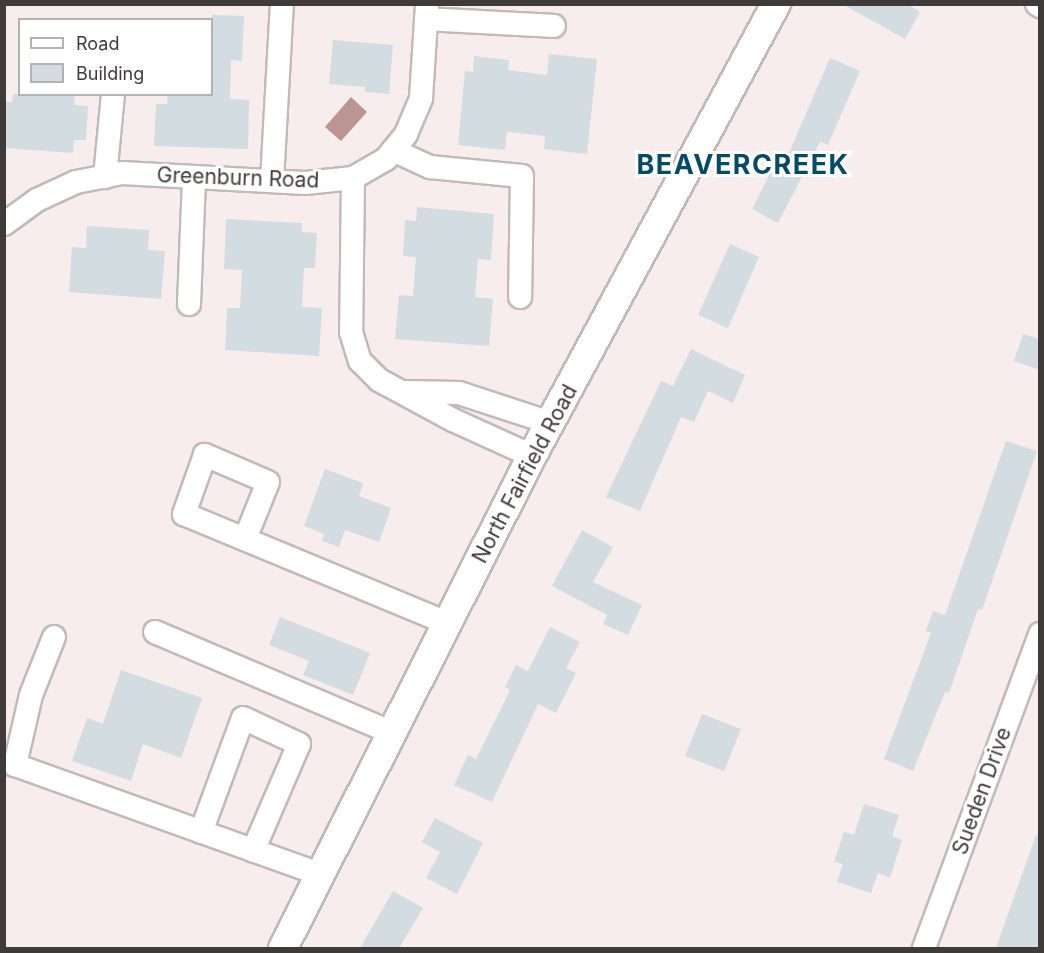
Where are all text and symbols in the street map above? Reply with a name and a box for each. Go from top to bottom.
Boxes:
legend [18,18,213,96]
text: Road [76,33,119,54]
text: Building [76,63,144,84]
district label: BEAVERCREEK [636,149,850,181]
street label: Greenburn Road [156,163,320,193]
street label: North Fairfield Road [467,380,583,568]
street label: Sueden Drive [947,724,1017,858]

